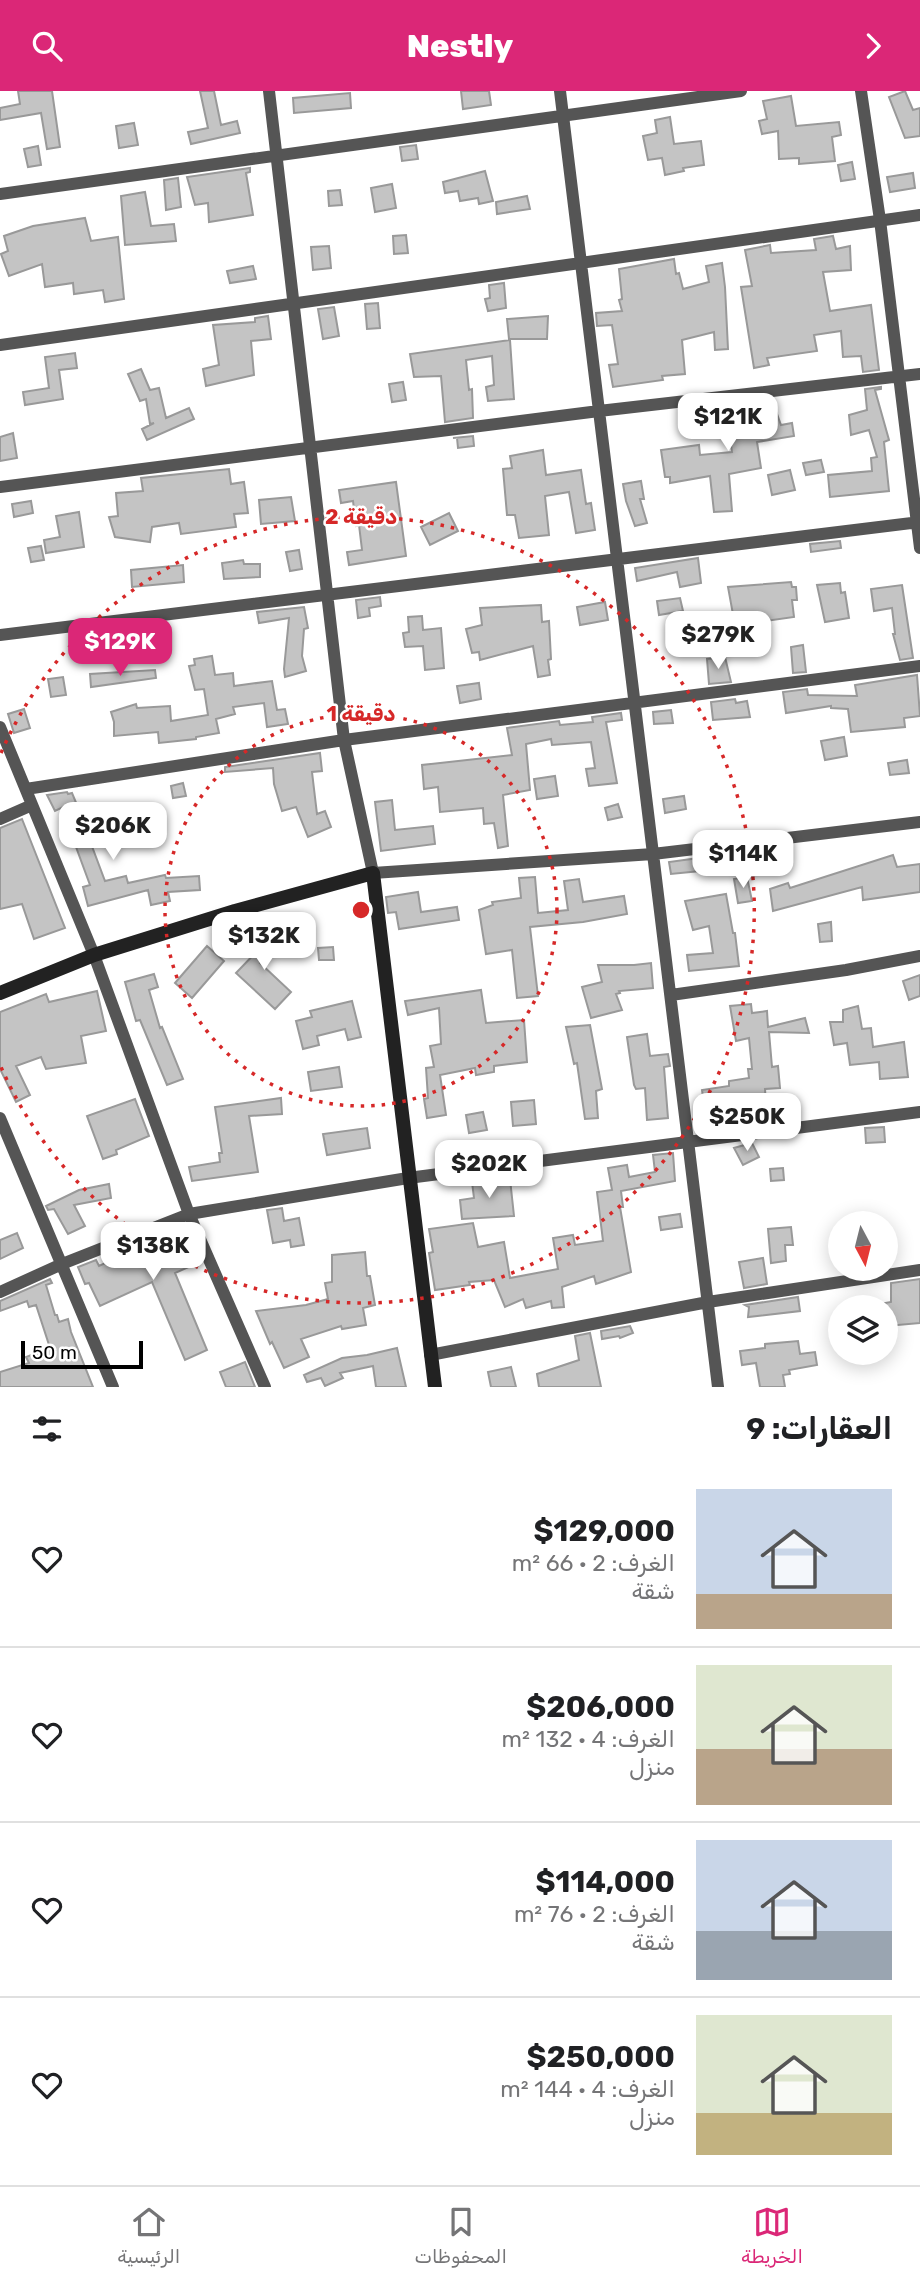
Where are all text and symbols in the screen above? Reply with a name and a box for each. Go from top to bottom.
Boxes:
icon: search [28,27,66,65]
text: Nestly [407,27,513,65]
icon: forward [854,27,892,65]
pin: $121K [679,393,777,453]
text: $121K [694,402,762,430]
text: 2 دقيقة [325,504,397,529]
pin: $279K [669,611,767,671]
pin: $129K [71,619,169,678]
text: $279K [681,620,755,648]
text: $129K [84,627,156,655]
text: 1 دقيقة [327,701,395,726]
pin: $206K [64,803,162,862]
text: $206K [75,811,151,839]
pin: $114K [694,831,792,890]
text: $114K [708,839,778,867]
centre of rings [349,898,373,922]
pin: $132K [215,913,313,972]
text: $132K [228,921,300,949]
pin: $250K [698,1093,796,1153]
text: $250K [709,1102,785,1130]
pin: $202K [440,1141,538,1200]
text: $202K [451,1149,527,1177]
north arrow [828,1211,898,1281]
map controls [828,1211,898,1365]
pin: $138K [104,1223,202,1282]
text: $138K [117,1231,189,1259]
button: layers [828,1295,898,1365]
scale bar [21,1338,144,1370]
text: 50 m [32,1341,77,1364]
icon: filters [28,1410,66,1448]
text: العقارات: 9 [746,1411,892,1447]
text: $129,000 [534,1513,675,1549]
icon: home [752,1517,836,1601]
icon: heart [28,1540,66,1578]
text: الغرف: 2 · 66 m² [512,1549,675,1577]
text: شقة [631,1577,675,1605]
text: $206,000 [526,1689,675,1725]
icon: home [752,1693,836,1777]
icon: heart [28,1716,66,1754]
text: الغرف: 4 · 132 m² [502,1725,675,1753]
text: منزل [629,1753,675,1781]
text: $114,000 [536,1864,675,1900]
icon: home [752,1868,836,1952]
icon: heart [28,1891,66,1929]
text: الغرف: 2 · 76 m² [514,1900,675,1928]
text: شقة [631,1928,675,1956]
text: $250,000 [527,2039,675,2075]
icon: home [752,2043,836,2127]
icon: heart [28,2066,66,2104]
text: الغرف: 4 · 144 m² [500,2075,675,2103]
text: منزل [629,2103,675,2131]
tab: الرئيسية [117,2203,180,2268]
tab: المحفوظات [415,2203,507,2268]
tab: الخريطة [741,2203,803,2268]

